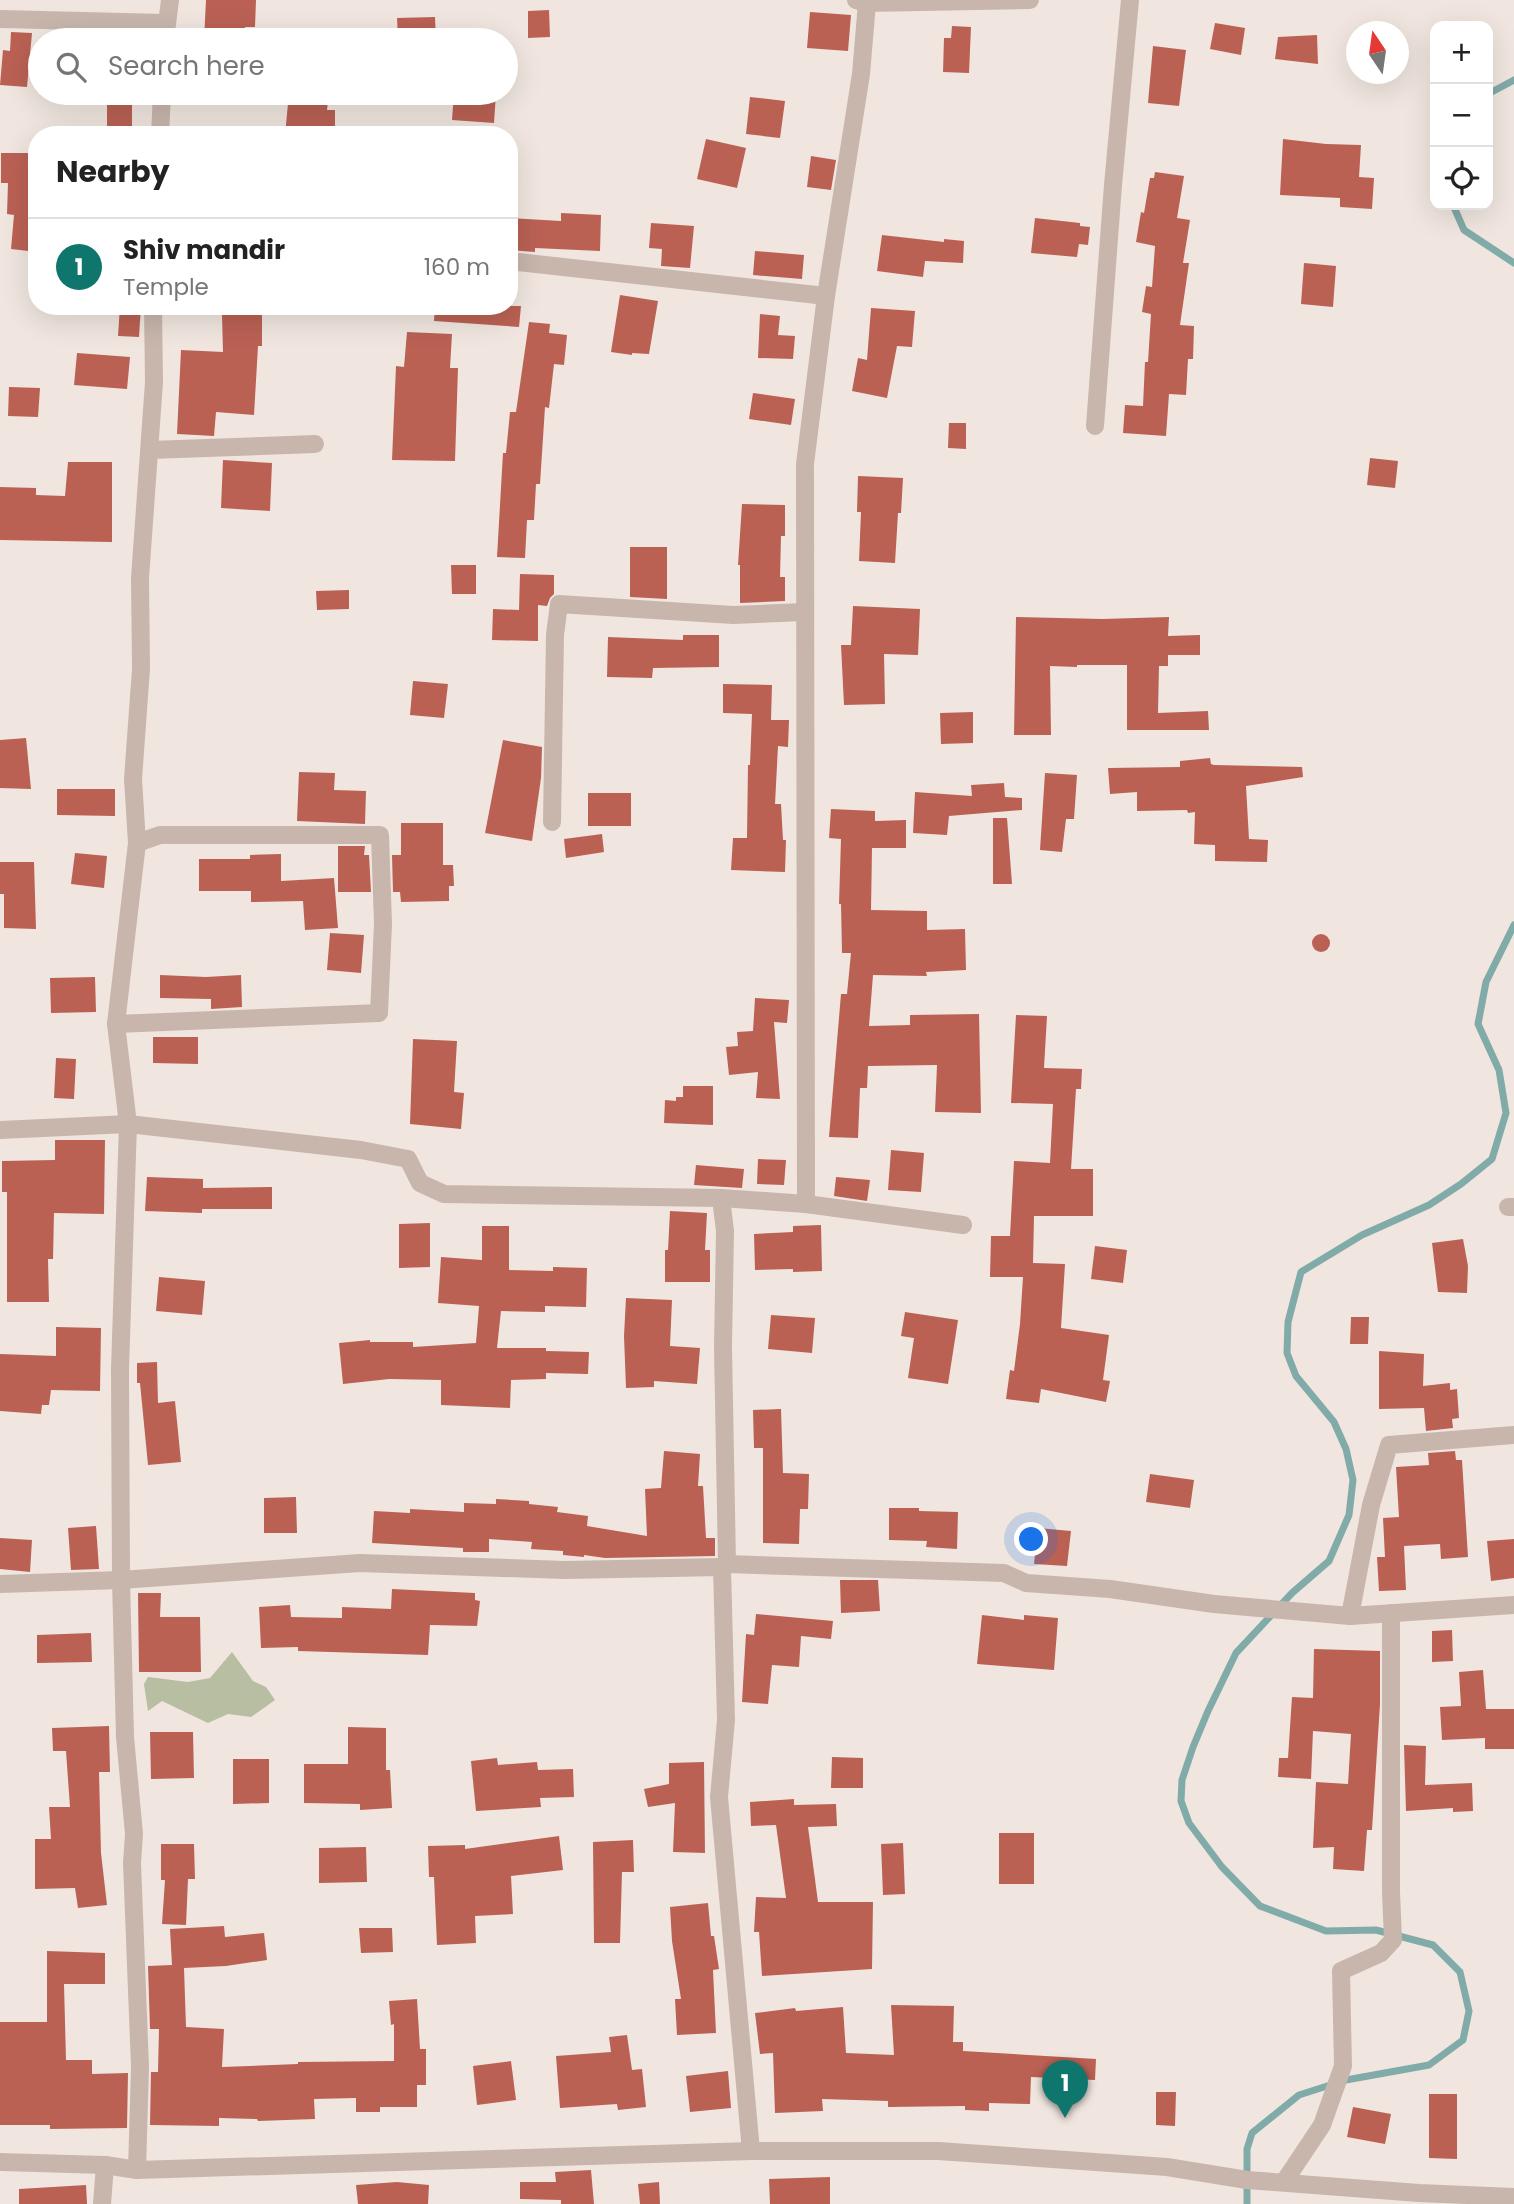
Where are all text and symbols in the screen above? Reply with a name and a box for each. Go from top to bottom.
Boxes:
north arrow [1346,21,1409,84]
map controls [1430,21,1493,210]
button: + [1430,21,1493,84]
search box [28,28,518,105]
icon: search [52,48,90,86]
text: Search here [108,48,265,84]
button: − [1430,84,1493,147]
button: locate [1430,147,1493,210]
text: Nearby [56,150,170,193]
text: Shiv mandir [123,232,285,268]
text: 1 [75,251,83,283]
text: 160 m [424,251,490,283]
text: Temple [123,271,209,303]
your location [1014,1522,1048,1556]
pin: 1 [1042,2060,1088,2118]

